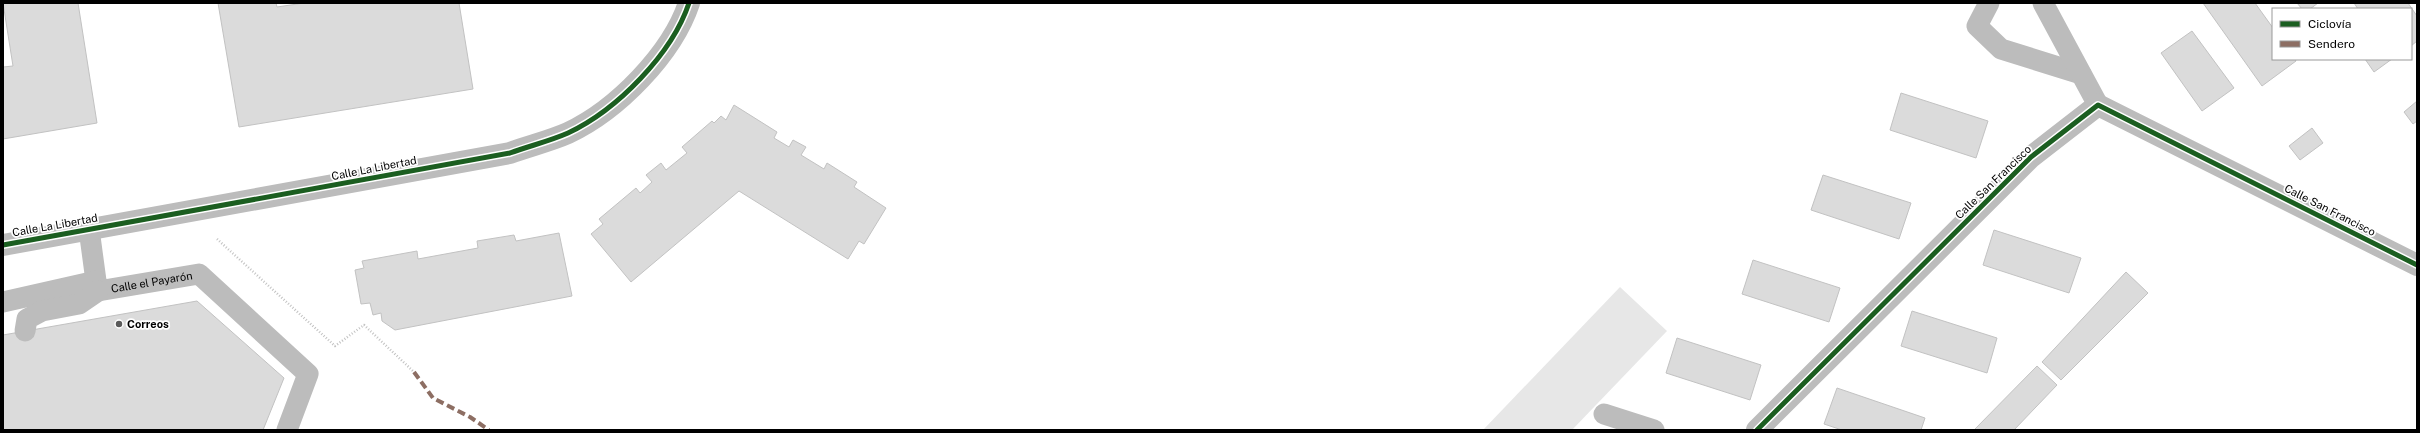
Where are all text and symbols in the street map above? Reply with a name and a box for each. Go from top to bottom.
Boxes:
legend [2272,8,2412,60]
text: Ciclovía [2308,17,2351,31]
text: Sendero [2308,37,2355,51]
street label: Calle San Francisco [1953,143,2033,221]
street label: Calle La Libertad [330,154,418,182]
street label: Calle San Francisco [2283,182,2377,238]
street label: Calle La Libertad [11,212,99,238]
street label: Calle el Payarón [110,269,193,295]
place label: Correos [127,318,169,330]
marker: Correos [114,319,124,329]

